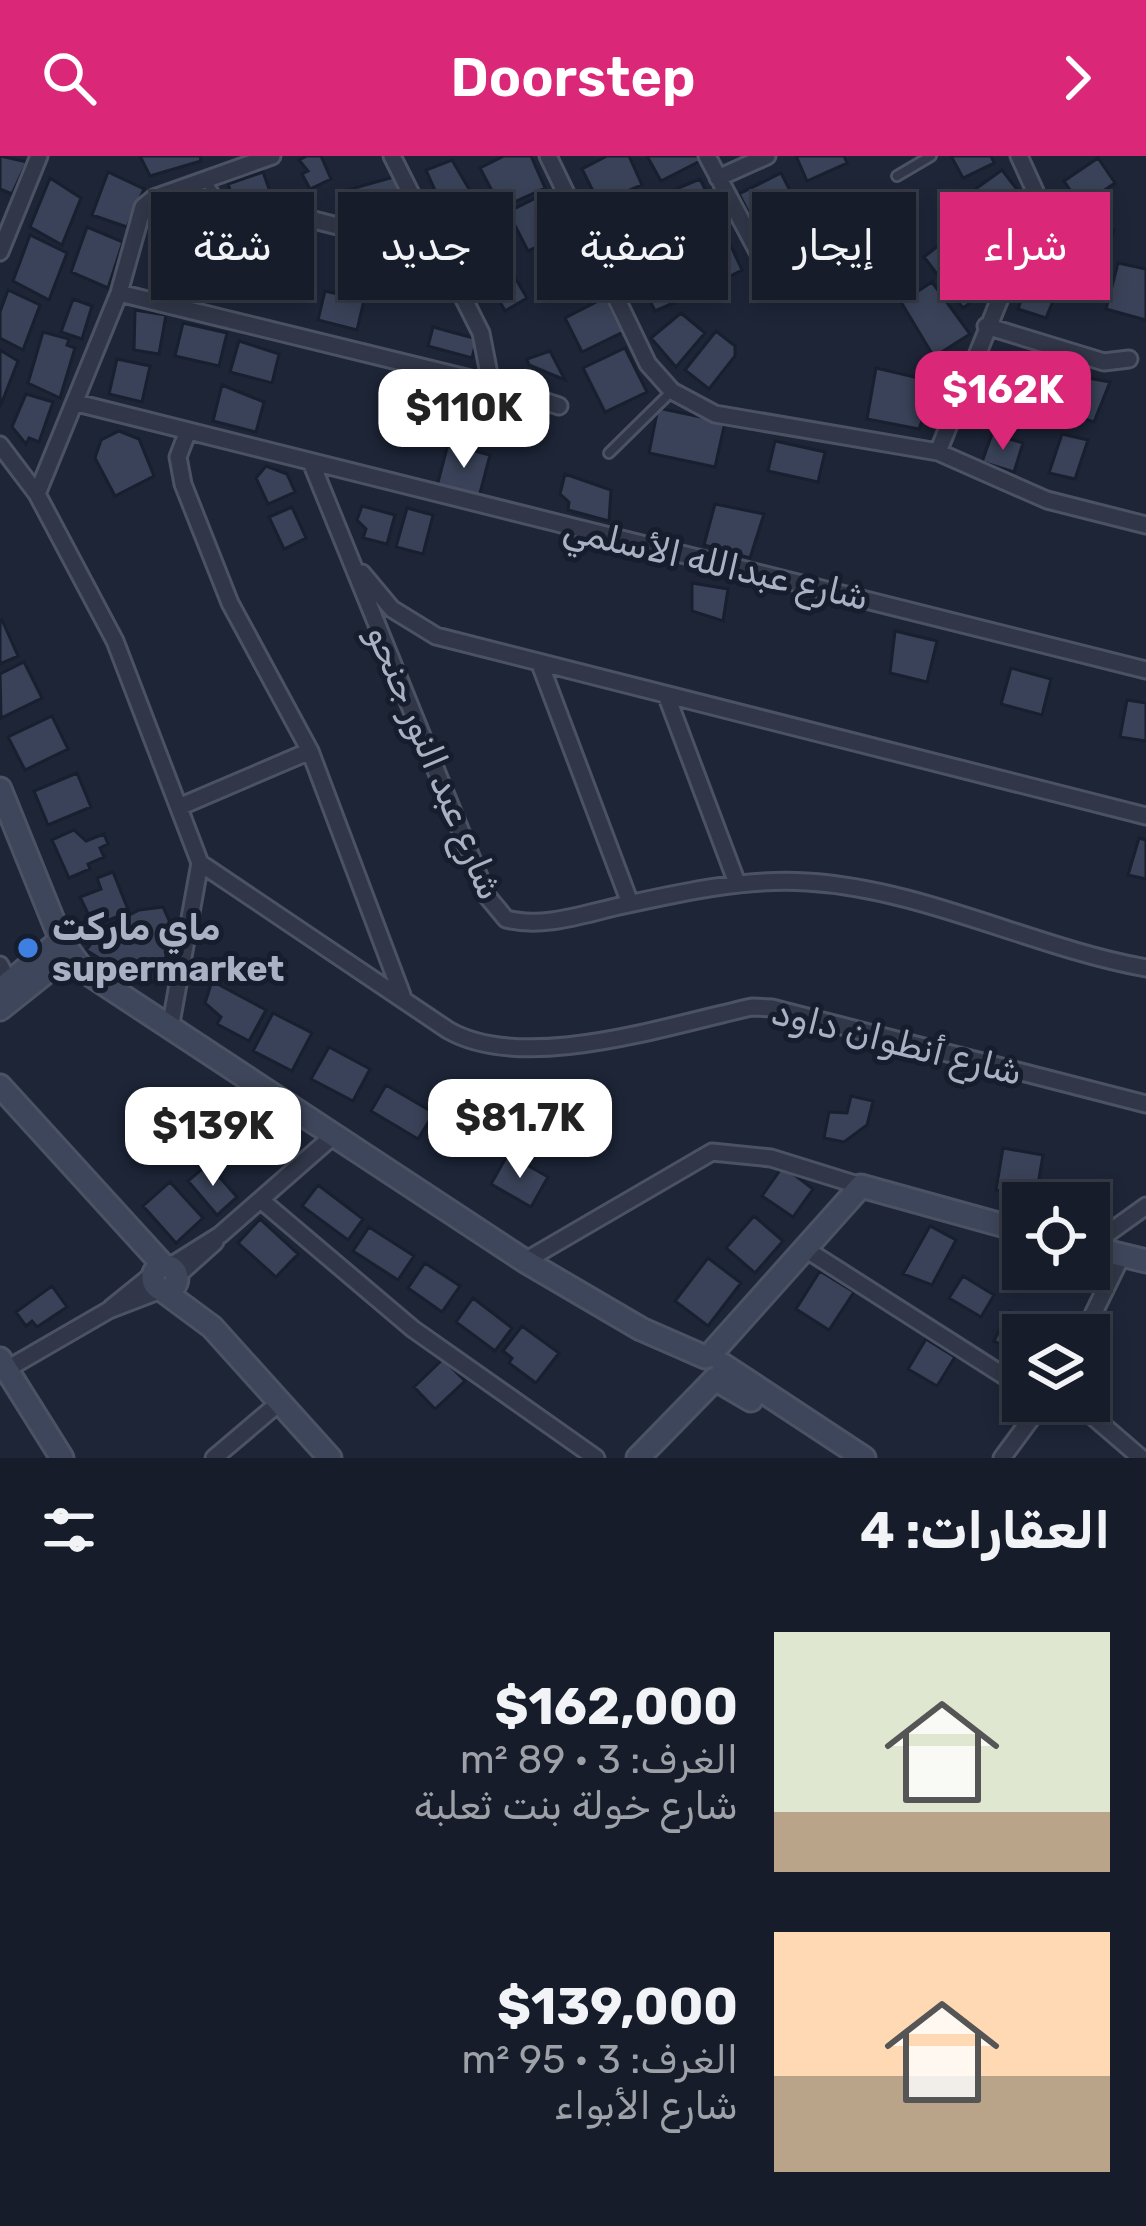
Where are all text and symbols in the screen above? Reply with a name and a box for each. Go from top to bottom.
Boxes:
icon: search [36,45,102,111]
icon: forward [1044,45,1110,111]
text: Doorstep [450,46,696,110]
chip: شقة [151,192,314,300]
chip: جديد [338,192,513,300]
chip: تصفية [537,192,728,300]
chip: إيجار [752,192,916,300]
chip: شراء [940,192,1110,300]
pin: $162K [919,351,1087,453]
text: $162K [942,367,1064,413]
pin: $110K [380,369,548,471]
text: $110K [405,385,523,431]
street label: شارع عبدالله الأسلمي [558,507,873,625]
street label: شارع عبد النور جنحو [354,618,512,908]
place label: ماي ماركت supermarket [52,906,284,990]
marker: ماي ماركت supermarket [15,935,41,961]
street label: شارع أنطوان داود [766,990,1027,1098]
pin: $81.7K [422,1079,618,1181]
pin: $139K [129,1087,297,1189]
text: $81.7K [455,1095,585,1141]
text: $139K [152,1103,274,1149]
map controls [1002,1182,1110,1422]
button: locate [1002,1182,1110,1290]
button: layers [1002,1314,1110,1422]
icon: filters [36,1497,102,1563]
text: العقارات: 4 [860,1500,1110,1561]
text: $162,000 [494,1676,738,1737]
icon: home [870,1680,1014,1824]
text: الغرف: 3 · 89 m² [460,1737,738,1783]
text: شارع خولة بنت ثعلبة [414,1783,738,1829]
text: $139,000 [497,1976,738,2037]
icon: home [870,1980,1014,2124]
text: الغرف: 3 · 95 m² [462,2037,738,2083]
text: شارع الأبواء [554,2083,738,2129]

